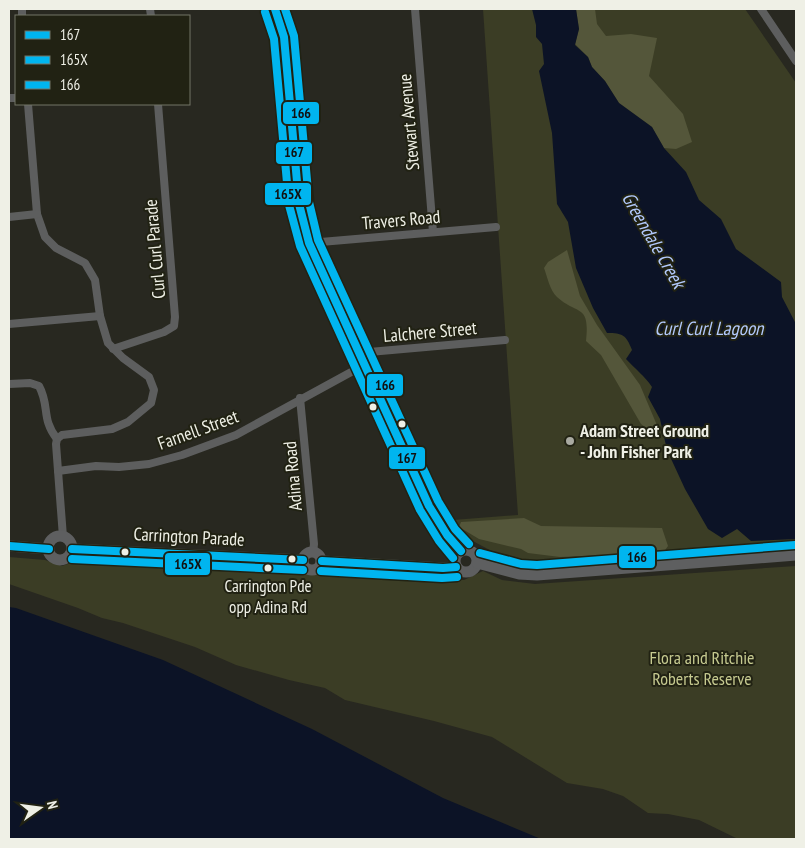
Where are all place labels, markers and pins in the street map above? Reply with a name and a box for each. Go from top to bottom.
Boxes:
unlabelled marker [368,402,378,412]
unlabelled marker [397,419,407,429]
place label: Adam Street Ground - John Fisher Park [579,419,709,463]
marker: Adam Street Ground - John Fisher Park [564,435,576,447]
unlabelled marker [120,547,130,557]
unlabelled marker [287,554,297,564]
marker: Carrington Pde opp Adina Rd [263,563,273,573]
place label: Carrington Pde opp Adina Rd [224,575,312,618]

